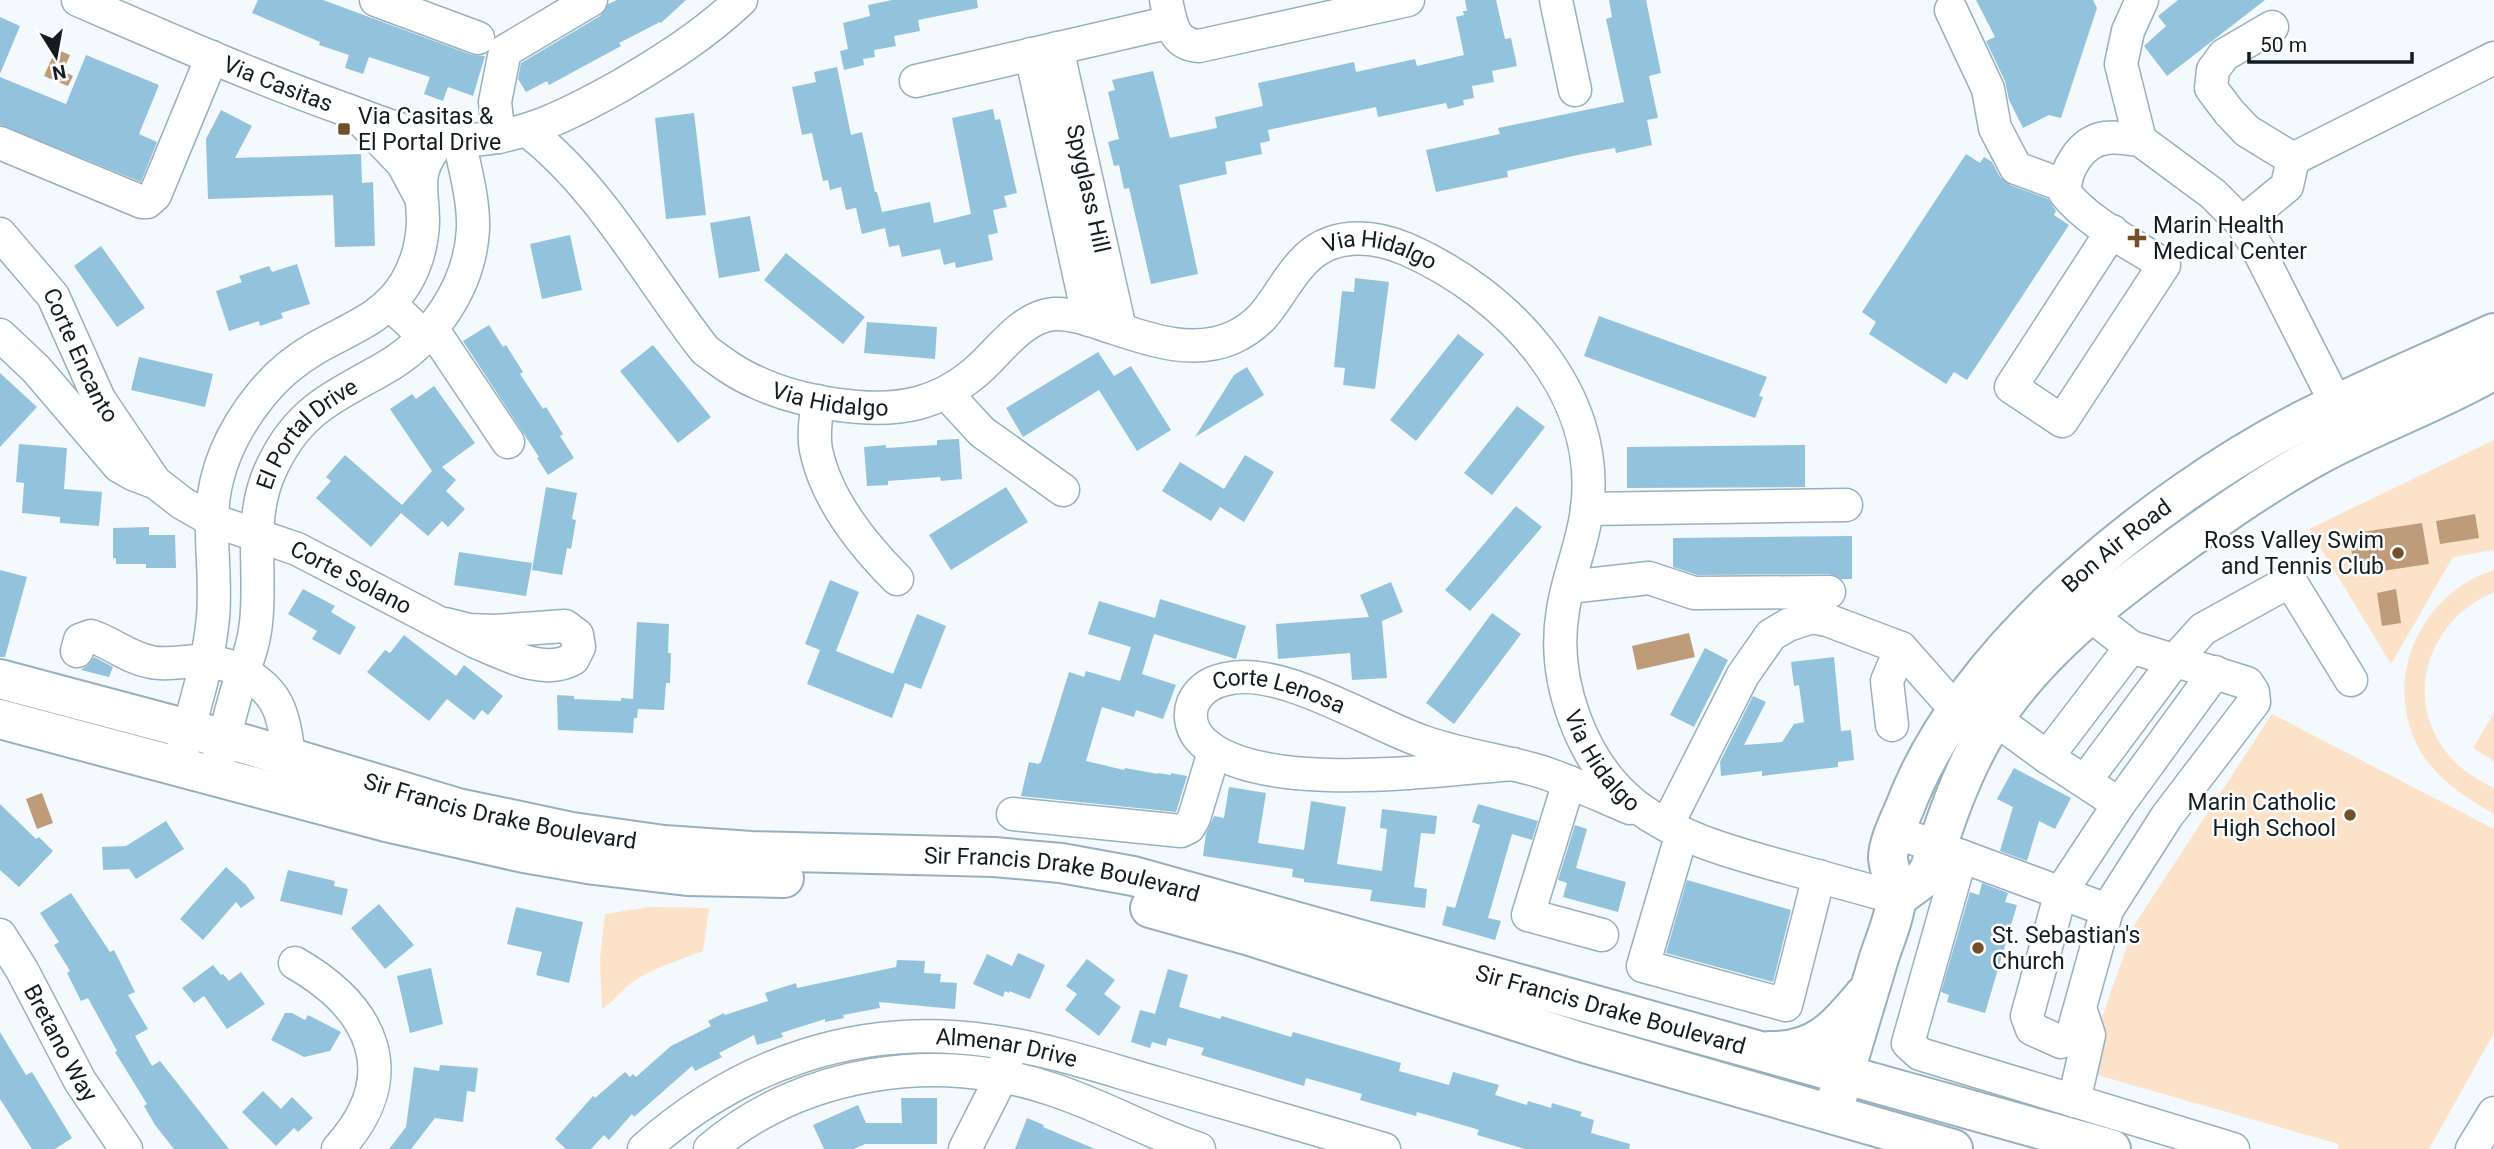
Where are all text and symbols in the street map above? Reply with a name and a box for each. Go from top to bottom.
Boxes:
north arrow [21,21,91,91]
scale bar [2249,21,2412,65]
text: 50 m [2260,33,2307,57]
street label: Via Casitas [219,51,336,118]
text: N [50,60,68,85]
place label: Via Casitas & El Portal Drive [358,103,501,156]
marker: Via Casitas & El Portal Drive [336,121,352,137]
street label: Spyglass Hill [1061,122,1116,255]
place label: Marin Health Medical Center [2153,212,2307,265]
street label: Via Hidalgo [1319,225,1441,276]
marker: Marin Health Medical Center [2127,228,2147,248]
street label: Corte Encanto [37,284,124,428]
street label: El Portal Drive [251,373,362,493]
street label: Via Hidalgo [768,377,889,422]
street label: Bon Air Road [2057,493,2176,598]
place label: Ross Valley Swim and Tennis Club [2204,527,2384,580]
street label: Corte Solano [286,535,416,620]
marker: Ross Valley Swim and Tennis Club [2390,545,2406,561]
street label: Corte Lenosa [1209,664,1349,719]
street label: Via Hidalgo [1559,706,1645,818]
street label: Sir Francis Drake Boulevard [361,768,638,855]
place label: Marin Catholic High School [2188,789,2336,842]
marker: Marin Catholic High School [2342,807,2358,823]
street label: Sir Francis Drake Boulevard [923,842,1203,908]
place label: St. Sebastian's Church [1992,922,2140,975]
marker: St. Sebastian's Church [1970,940,1986,956]
street label: Sir Francis Drake Boulevard [1472,959,1749,1060]
street label: Bretano Way [18,980,103,1107]
street label: Almenar Drive [935,1023,1080,1073]

